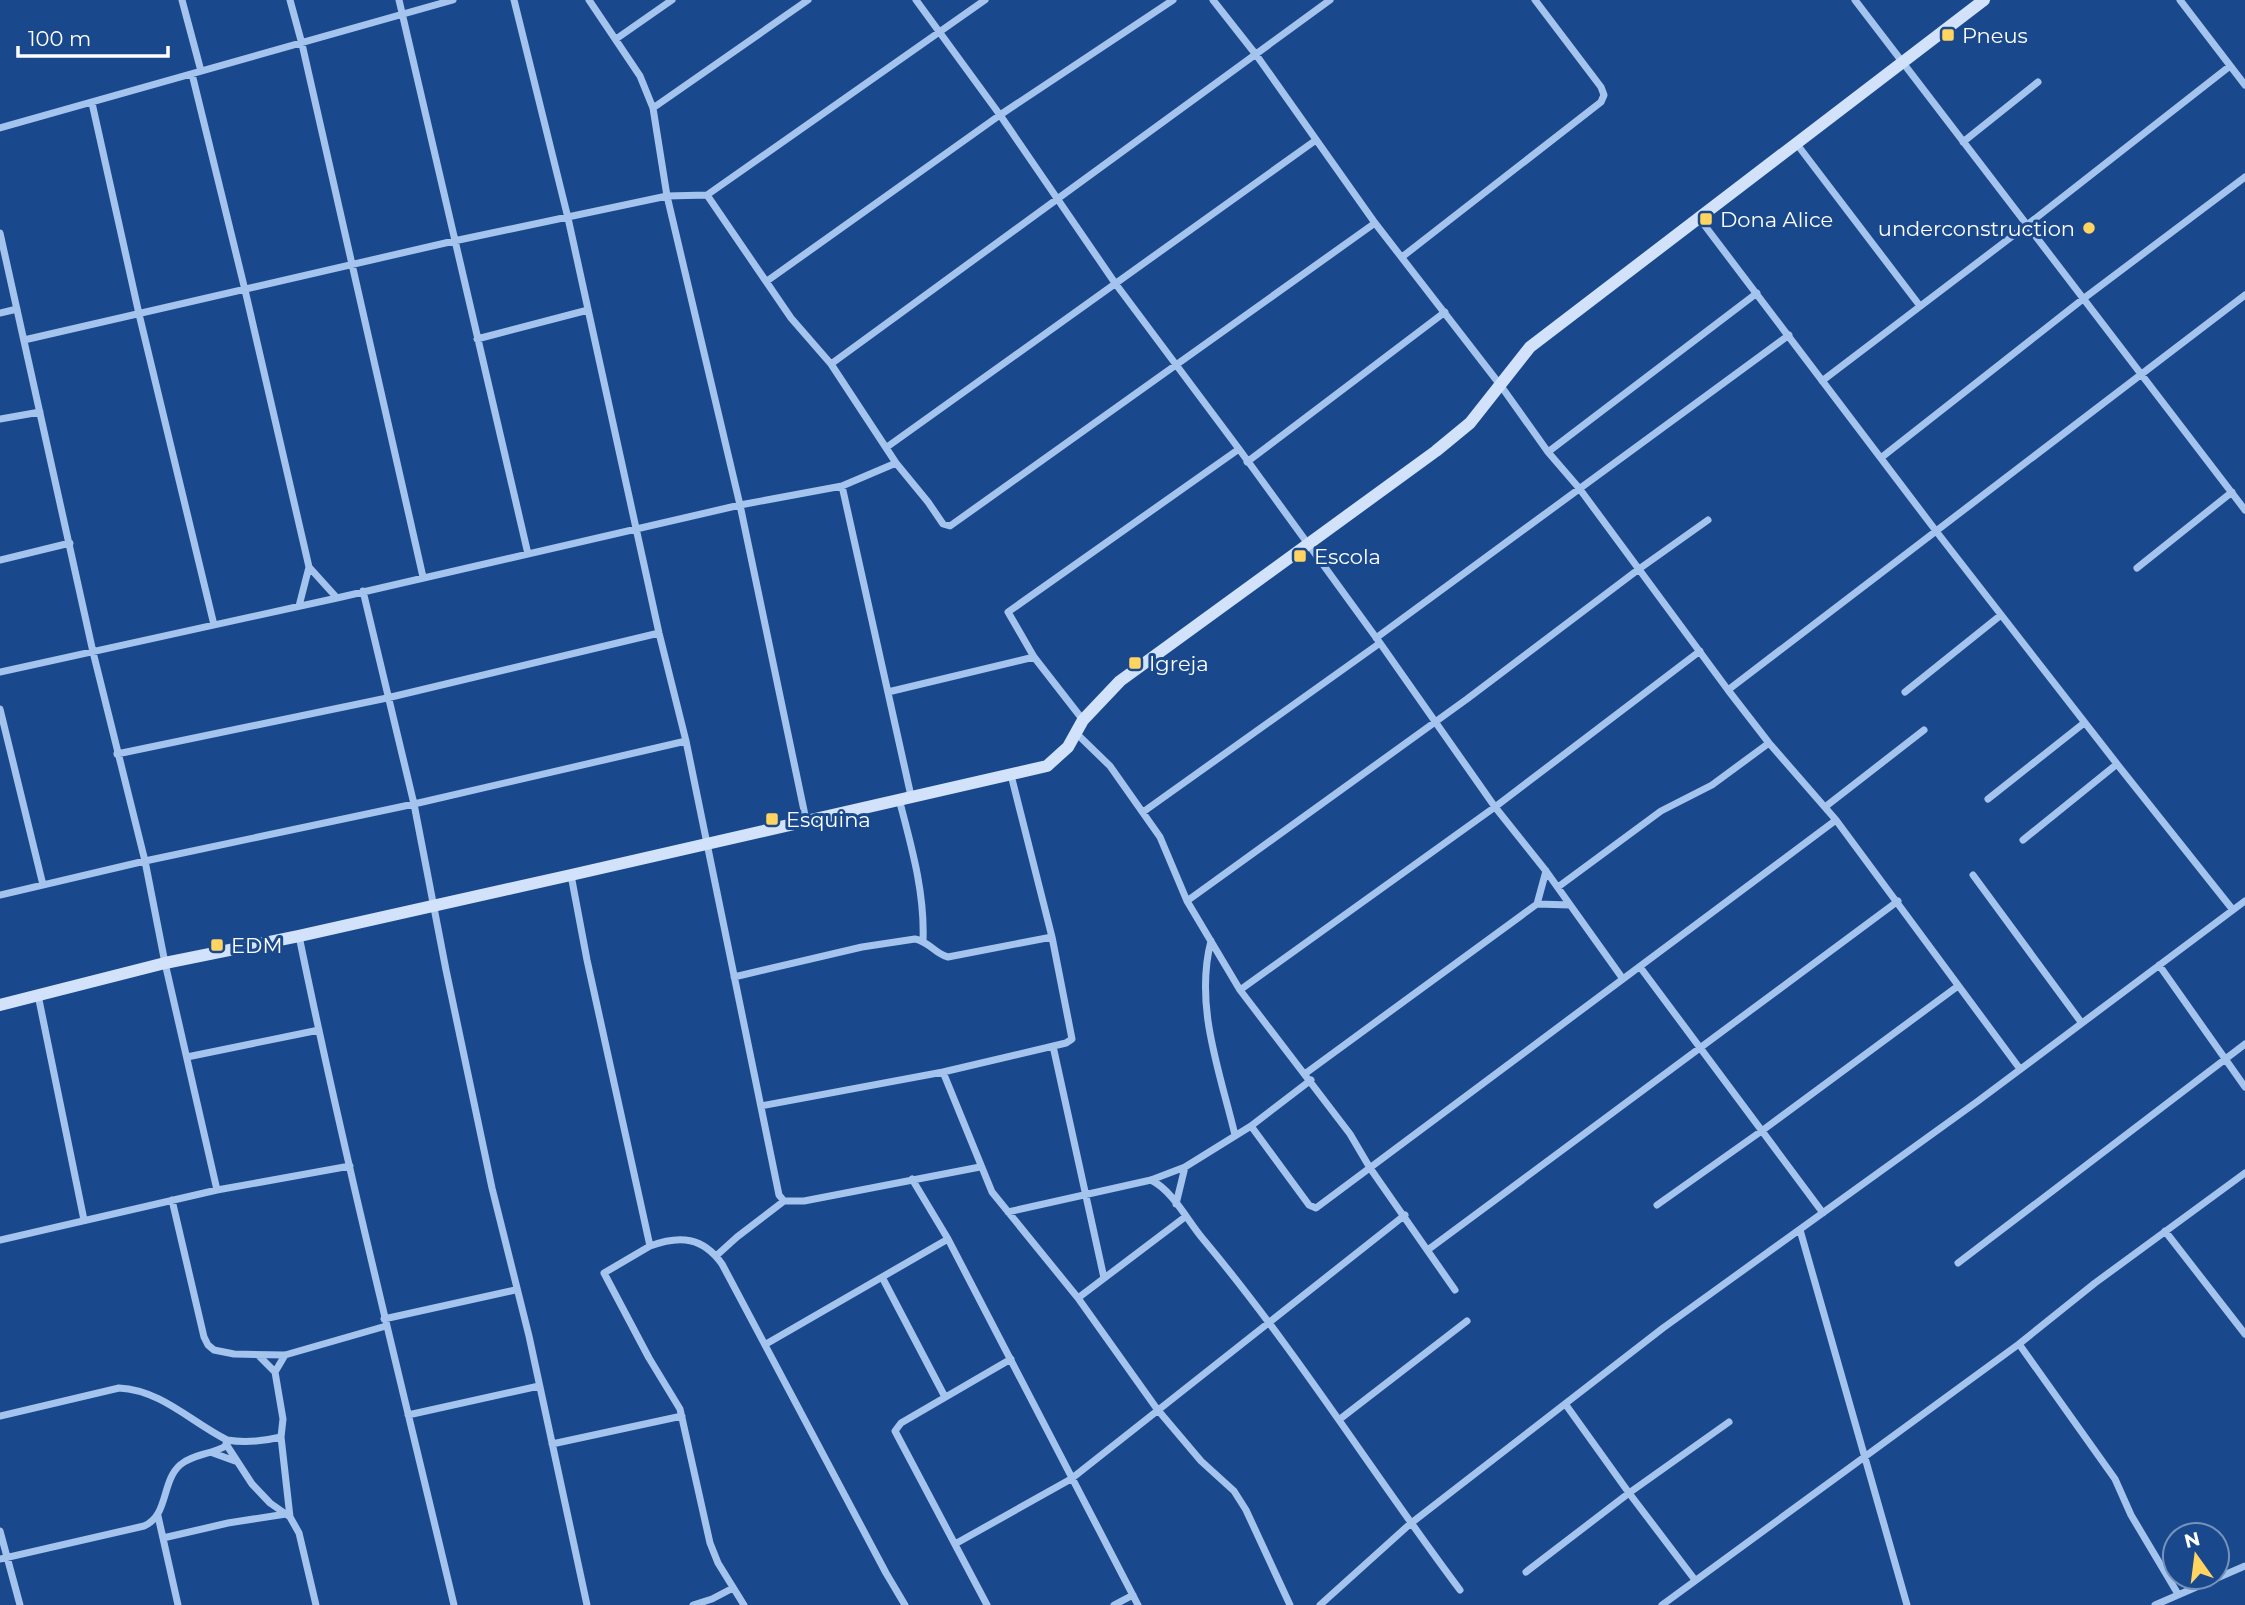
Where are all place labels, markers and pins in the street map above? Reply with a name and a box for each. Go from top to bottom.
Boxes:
place label: Pneus [1962,23,2028,48]
marker: Pneus [1940,27,1956,43]
place label: Dona Alice [1720,207,1833,232]
marker: Dona Alice [1698,211,1714,227]
place label: underconstruction [1878,216,2075,241]
marker: underconstruction [2081,220,2097,236]
place label: Escola [1314,544,1381,569]
marker: Escola [1292,548,1308,564]
place label: Igreja [1149,651,1209,676]
marker: Igreja [1127,655,1143,671]
place label: Esquina [786,807,871,832]
marker: Esquina [764,811,780,827]
place label: EDM [231,933,282,958]
marker: EDM [209,937,225,953]

